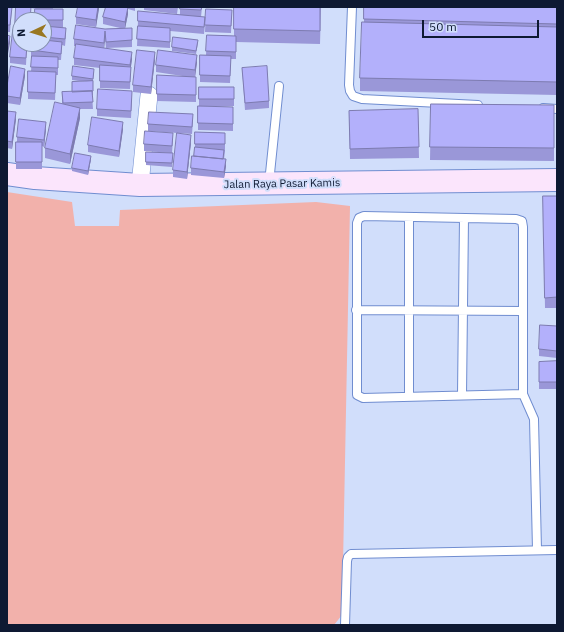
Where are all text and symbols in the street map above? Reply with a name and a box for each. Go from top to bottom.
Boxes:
north arrow [12,12,52,52]
scale bar [424,12,541,38]
text: 50 m [429,19,457,34]
text: N [14,28,28,37]
street label: Jalan Raya Pasar Kamis [224,176,340,192]

